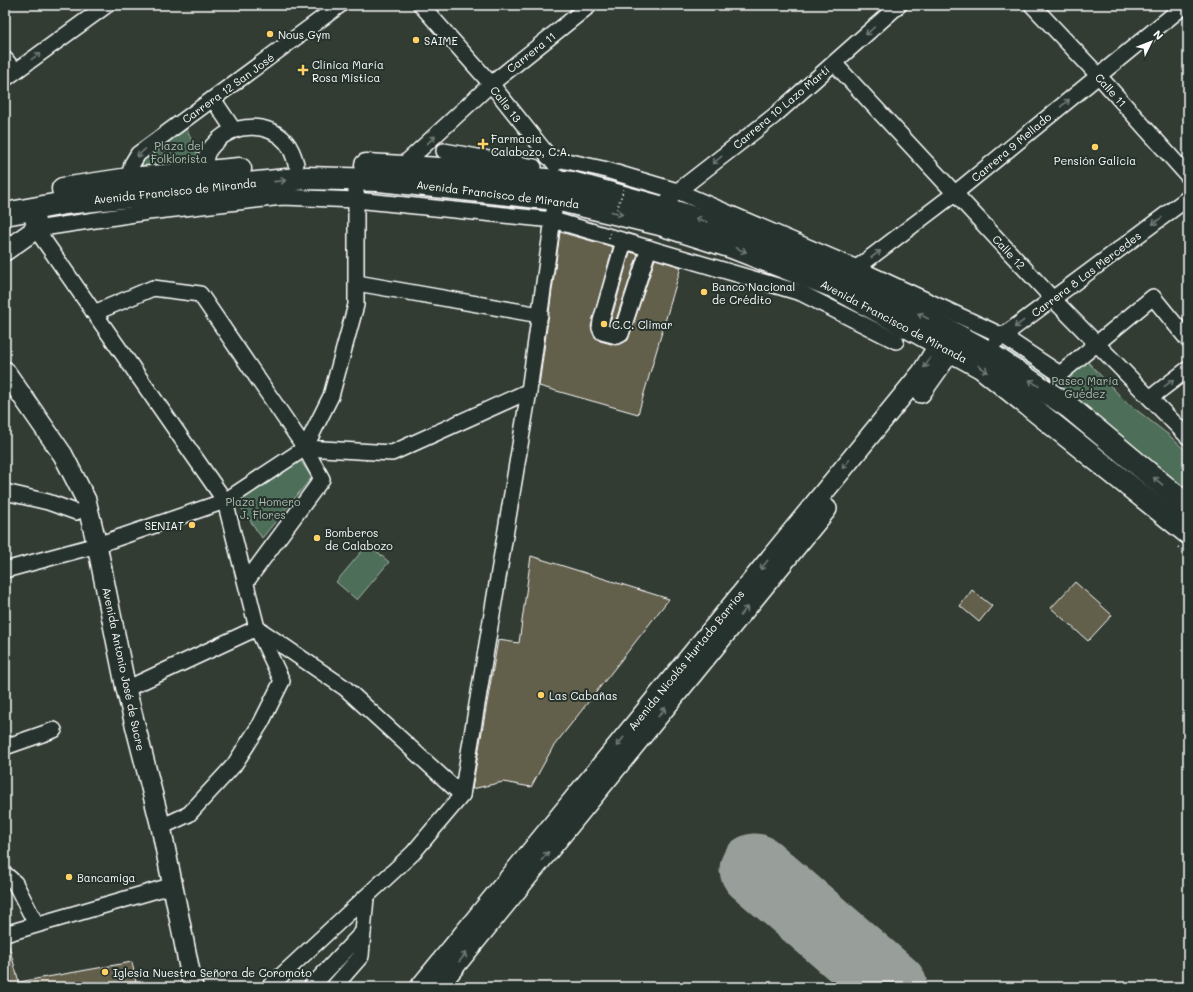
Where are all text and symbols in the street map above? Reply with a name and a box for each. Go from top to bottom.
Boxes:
north arrow [1131,22,1171,62]
one-way arrow [865,26,875,35]
place label: Nous Gym [278,27,330,42]
text: N [1150,27,1167,43]
street label: Carrera 11 [503,28,559,76]
marker: Nous Gym [265,29,275,39]
place label: SAIME [424,33,458,48]
marker: SAIME [411,35,421,45]
street label: Carrera 12 San José [179,49,277,127]
one-way arrow [31,52,42,60]
place label: Clínica María Rosa Mistica [312,57,384,85]
street label: Carrera 10 Lazo Martí [729,62,833,152]
marker: Clínica María Rosa Mistica [297,64,309,76]
street label: Calle 11 [1092,70,1130,110]
street label: Calle 13 [487,83,525,126]
one-way arrow [1059,98,1070,107]
street label: Carrera 9 Mellado [968,109,1054,185]
place label: Farmacia Calabozo, C.A. [491,131,570,159]
one-way arrow [426,135,436,144]
park label: Plaza del Folklorista [151,138,207,166]
marker: Farmacia Calabozo, C.A. [478,139,488,149]
marker: Pensión Galicia [1090,142,1100,152]
one-way arrow [136,149,146,158]
place label: Pensión Galicia [1054,153,1136,168]
one-way arrow [712,155,723,164]
street label: Avenida Francisco de Miranda [93,175,257,207]
one-way arrow [273,177,286,184]
street label: Avenida Francisco de Miranda [416,177,580,211]
one-way arrow [610,209,623,217]
one-way arrow [695,216,708,223]
one-way arrow [1151,217,1162,225]
street label: Carrera 8 Las Mercedes [1028,228,1144,320]
street label: Calle 12 [989,232,1029,272]
one-way arrow [735,247,747,255]
one-way arrow [870,249,881,258]
street label: Avenida Francisco de Miranda [818,276,970,366]
place label: Banco Nacional de Crédito [712,279,795,307]
marker: Banco Nacional de Crédito [699,287,709,297]
one-way arrow [917,312,929,320]
place label: C.C. Climar [612,317,673,332]
marker: C.C. Climar [599,319,609,329]
one-way arrow [1013,320,1024,328]
one-way arrow [923,357,931,369]
one-way arrow [978,365,989,373]
park label: Paseo María Guédez [1051,373,1119,401]
one-way arrow [1029,379,1040,387]
one-way arrow [1163,379,1174,387]
one-way arrow [842,459,851,470]
one-way arrow [1153,476,1164,485]
park label: Plaza Homero J. Flores [226,494,301,522]
place label: SENIAT [145,518,184,533]
marker: SENIAT [187,520,197,530]
place label: Bomberos de Calabozo [325,525,393,553]
marker: Bomberos de Calabozo [312,533,322,543]
one-way arrow [760,560,768,571]
street label: Avenida Antonio José de Sucre [99,586,149,752]
street label: Avenida Nicolás Hurtado Barrios [624,587,748,733]
one-way arrow [740,605,749,616]
place label: Las Cabañas [549,688,617,703]
marker: Las Cabañas [536,690,546,700]
one-way arrow [658,706,667,717]
one-way arrow [615,736,624,747]
one-way arrow [541,850,549,861]
place label: Bancamiga [77,870,136,885]
marker: Bancamiga [64,872,74,882]
one-way arrow [459,951,467,962]
place label: Iglesia Nuestra Señora de Coromoto [113,965,312,980]
marker: Iglesia Nuestra Señora de Coromoto [100,967,110,977]

